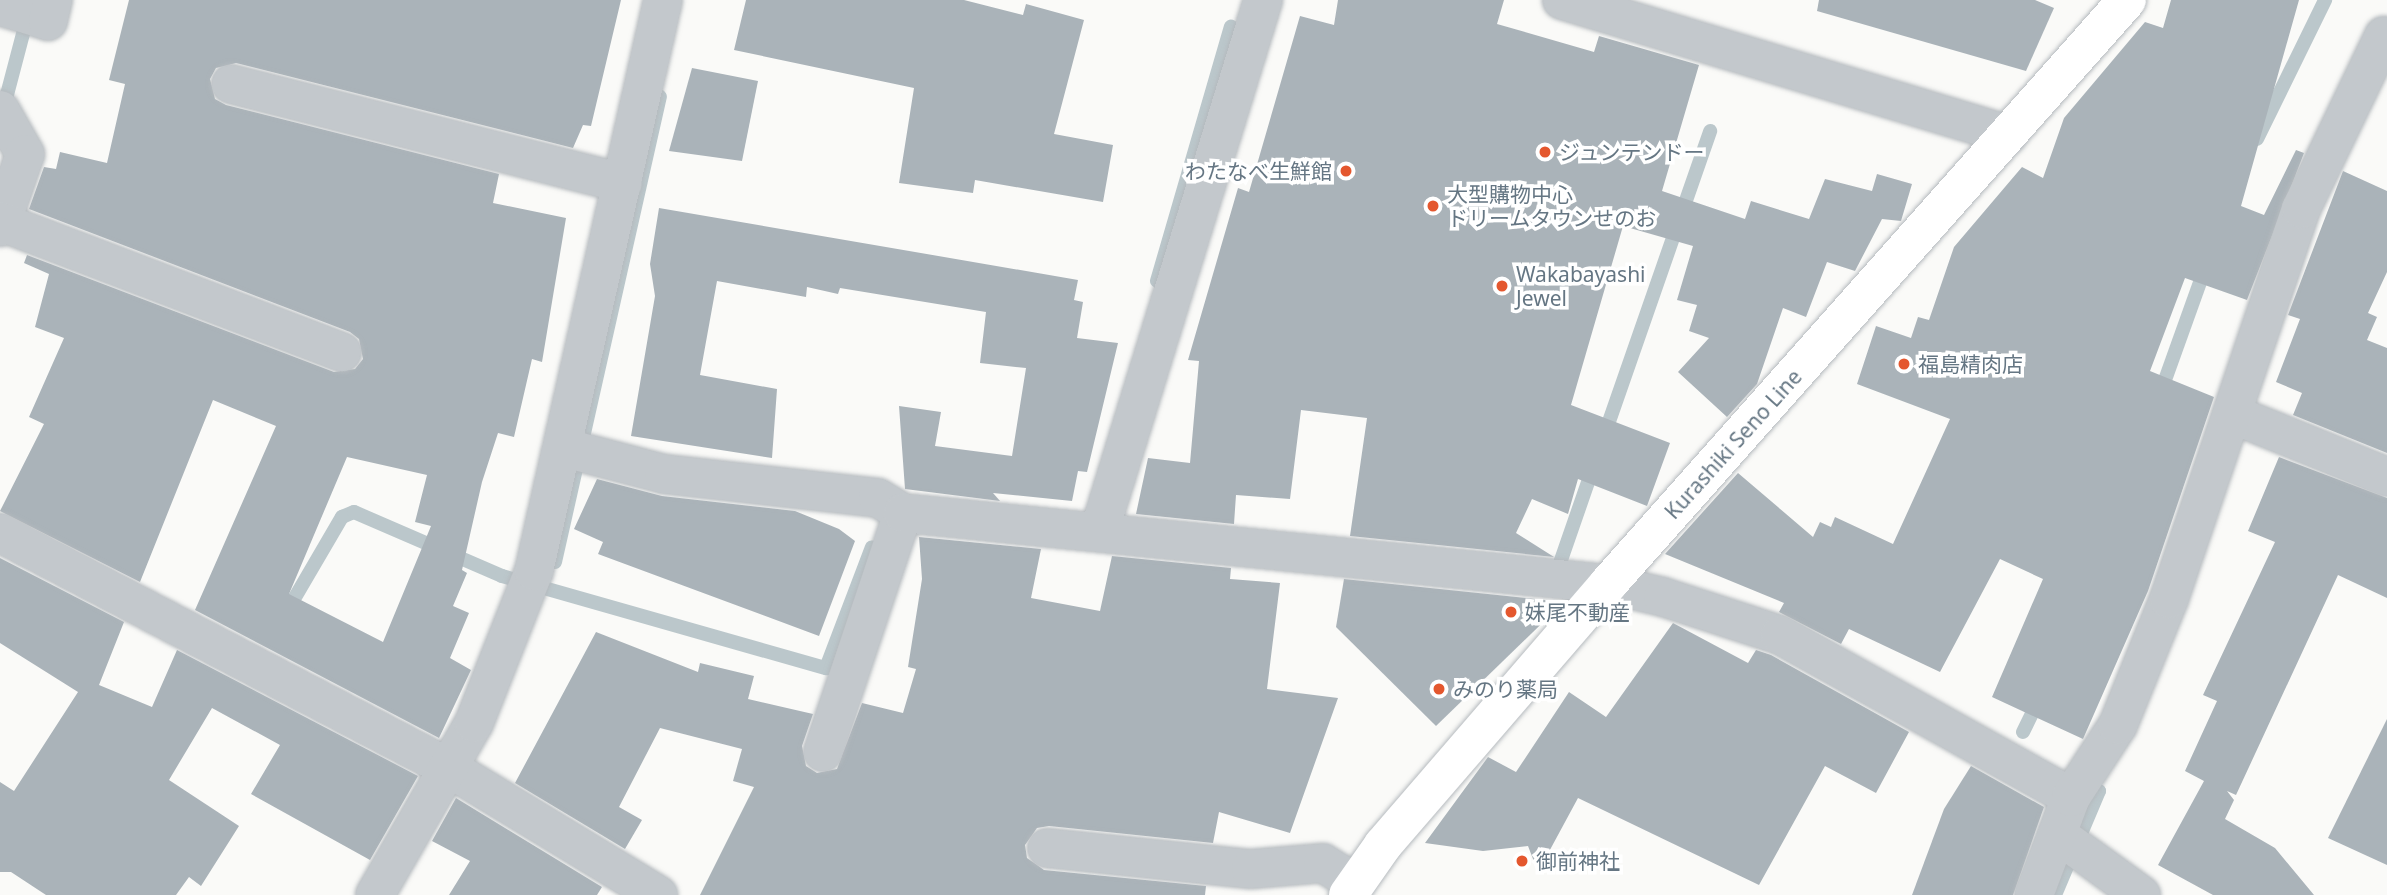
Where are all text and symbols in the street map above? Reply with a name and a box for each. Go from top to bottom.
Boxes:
place label: ジュンテンドー [1559,139,1706,165]
marker: ジュンテンドー [1537,144,1553,160]
place label: わたなべ生鮮館 [1185,158,1332,184]
marker: わたなべ生鮮館 [1338,163,1354,179]
place label: 大型購物中心 ドリームタウンせのお [1447,181,1657,231]
marker: 大型購物中心 ドリームタウンせのお [1425,198,1441,214]
place label: Wakabayashi Jewel [1516,261,1646,311]
marker: Wakabayashi Jewel [1494,278,1510,294]
place label: 福島精肉店 [1918,351,2023,377]
marker: 福島精肉店 [1896,356,1912,372]
street label: Kurashiki Seno Line [1659,364,1807,524]
place label: 妹尾不動産 [1525,599,1630,625]
marker: 妹尾不動産 [1503,604,1519,620]
place label: みのり薬局 [1453,676,1558,702]
marker: みのり薬局 [1431,681,1447,697]
place label: 御前神社 [1536,848,1620,874]
marker: 御前神社 [1514,853,1530,869]

